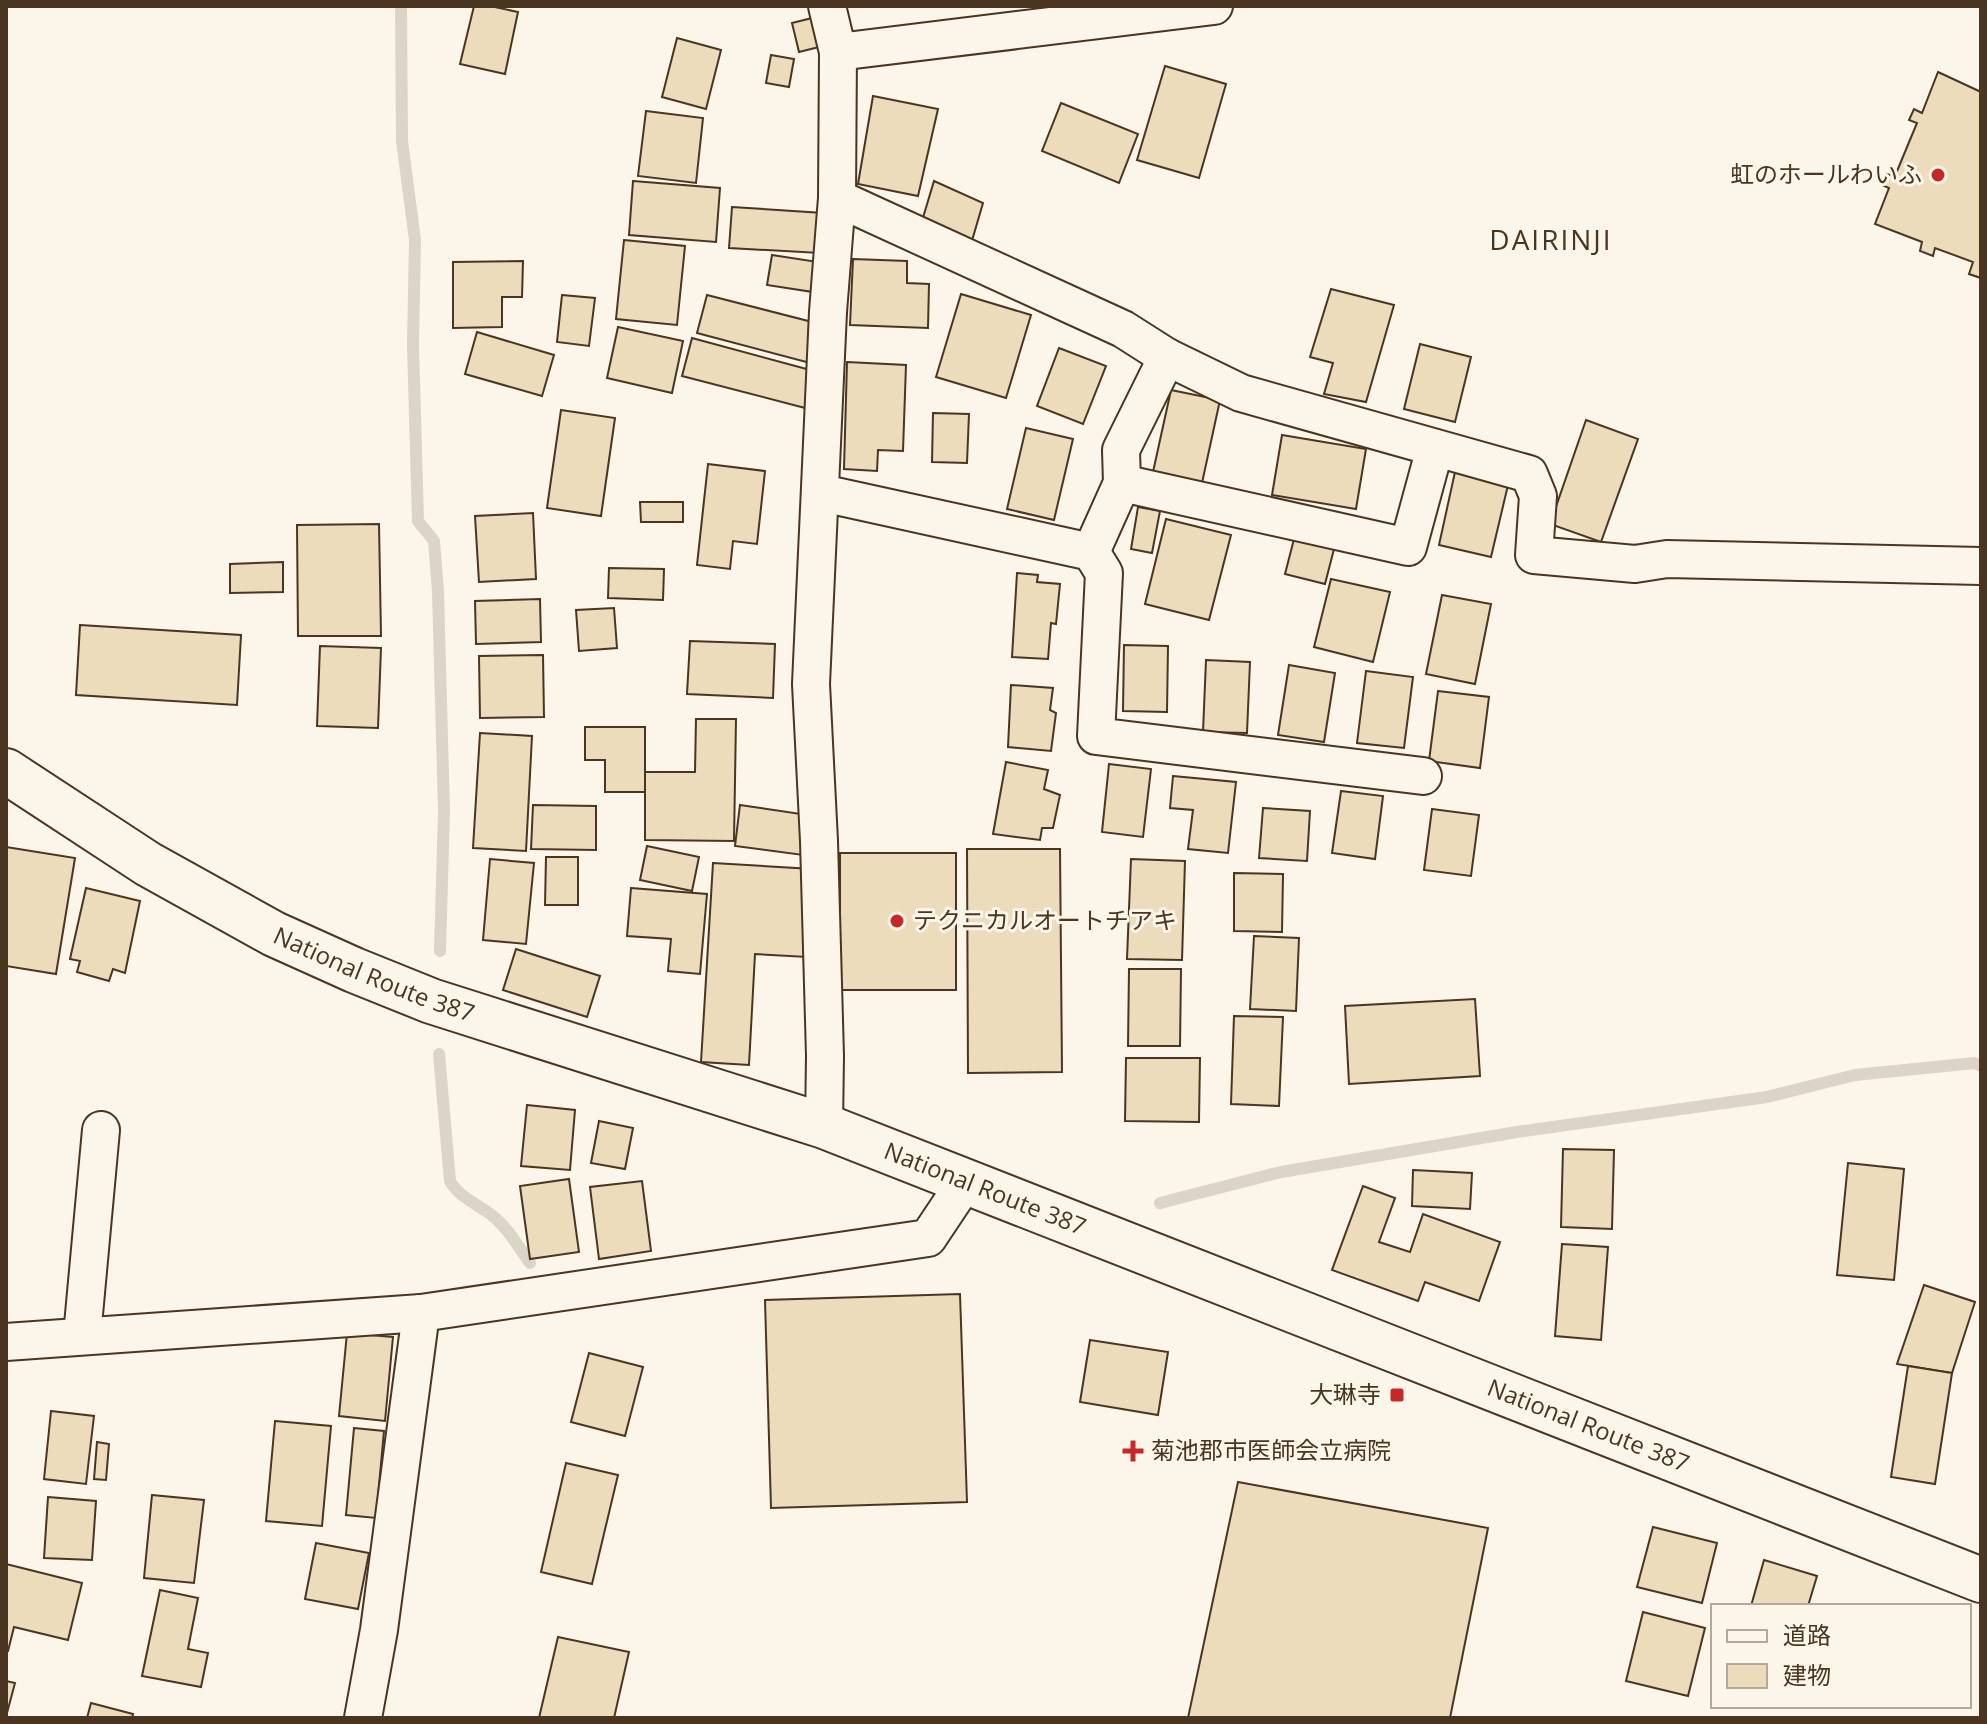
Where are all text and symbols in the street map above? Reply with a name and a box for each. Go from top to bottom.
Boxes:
place label: 虹のホールわいふ [1730,157,1922,190]
marker: 虹のホールわいふ [1929,166,1947,184]
district label: DAIRINJI [1489,220,1613,258]
place label: テクニカルオートチアキ [913,903,1177,936]
marker: テクニカルオートチアキ [888,912,906,930]
street label: National Route 387 [269,918,479,1029]
street label: National Route 387 [880,1133,1091,1242]
street label: National Route 387 [1483,1370,1695,1479]
place label: 大琳寺 [1309,1377,1381,1410]
marker: 大琳寺 [1388,1386,1406,1404]
place label: 菊池郡市医師会立病院 [1151,1433,1391,1466]
marker: 菊池郡市医師会立病院 [1122,1440,1144,1462]
legend [1711,1604,1971,1708]
text: 道路 [1783,1618,1831,1651]
text: 建物 [1783,1658,1831,1691]

